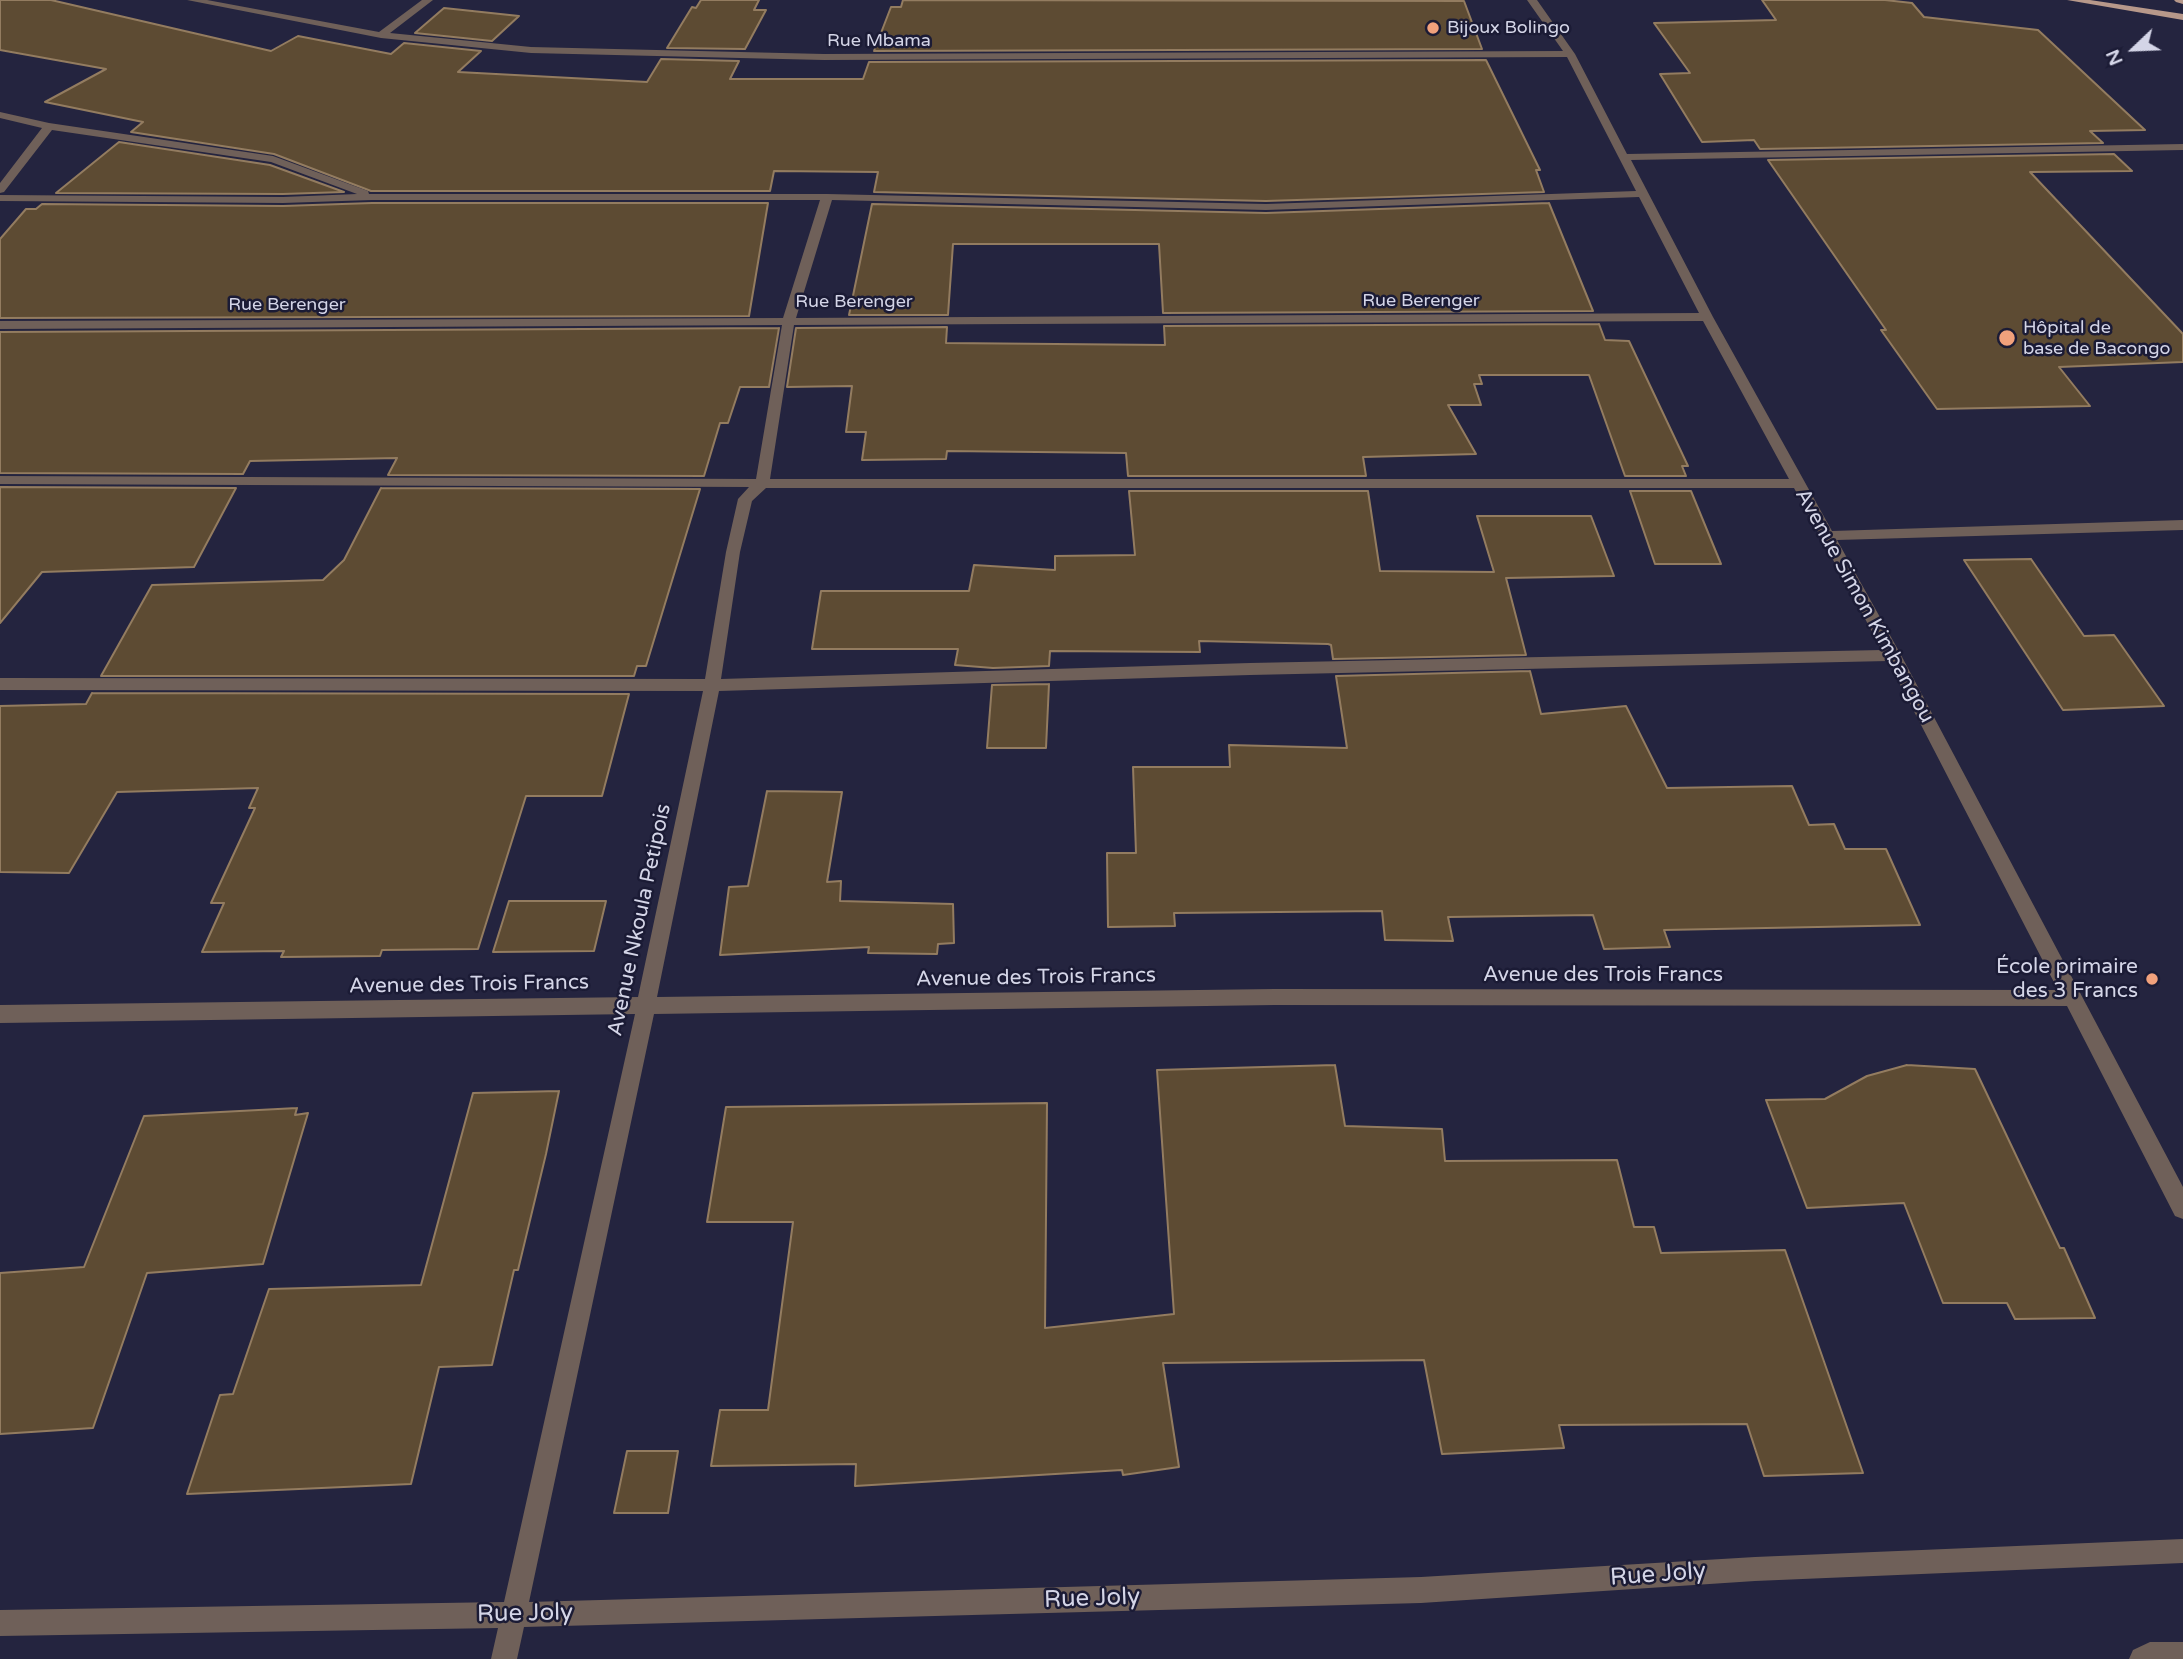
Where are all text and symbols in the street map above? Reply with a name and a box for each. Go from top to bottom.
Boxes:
north arrow [2099,14,2169,84]
place label: Bijoux Bolingo [1447,17,1570,39]
marker: Bijoux Bolingo [1425,20,1441,36]
street label: Rue Mbama [827,30,931,52]
text: N [2102,46,2128,69]
street label: Rue Berenger [1362,290,1480,312]
street label: Rue Berenger [795,291,913,313]
street label: Rue Berenger [228,294,346,316]
place label: Hôpital de base de Bacongo [2023,317,2171,360]
marker: Hôpital de base de Bacongo [1997,328,2017,348]
street label: Avenue Simon Kimbangou [1789,484,1939,728]
street label: Avenue Nkoula Petipois [603,802,677,1038]
place label: École primaire des 3 Francs [1996,954,2138,1004]
street label: Avenue des Trois Francs [1483,962,1723,988]
street label: Avenue des Trois Francs [916,963,1156,993]
street label: Avenue des Trois Francs [349,970,589,1000]
marker: École primaire des 3 Francs [2144,971,2160,987]
street label: Rue Joly [1609,1557,1707,1593]
street label: Rue Joly [1043,1583,1141,1615]
street label: Rue Joly [477,1599,573,1629]

